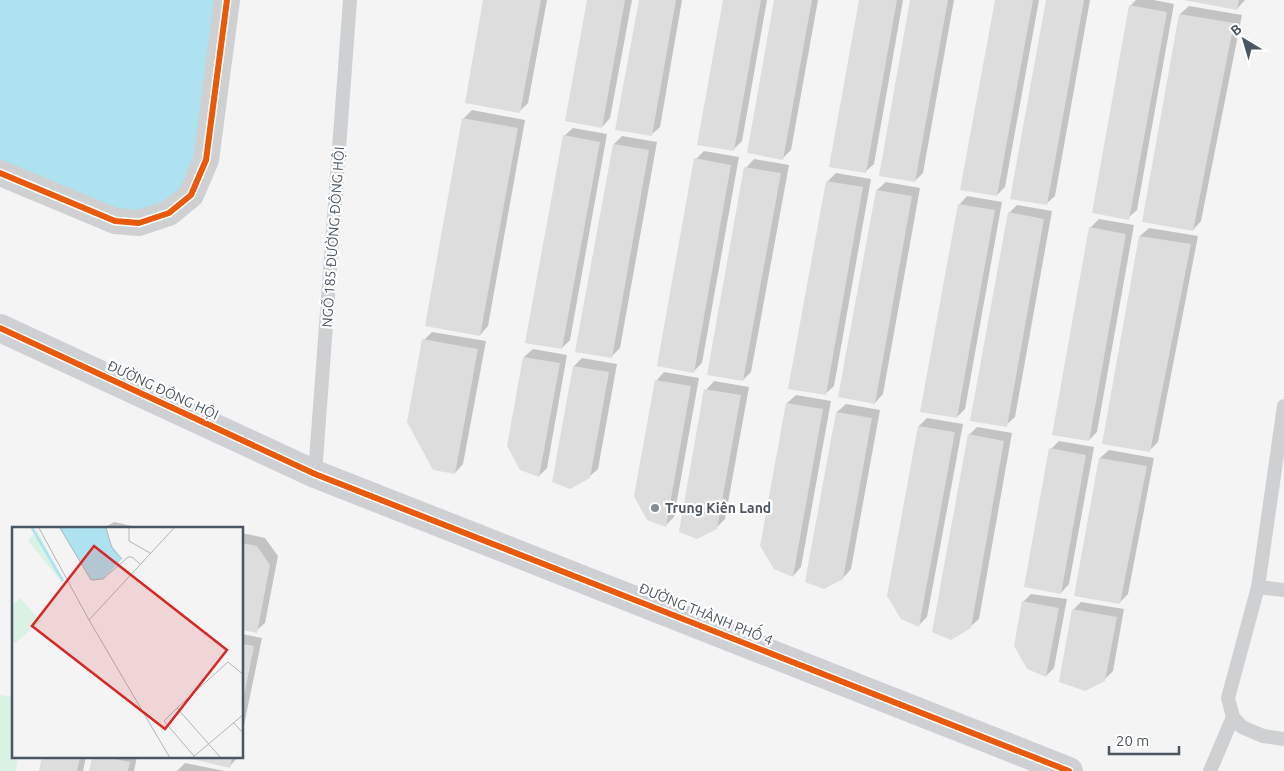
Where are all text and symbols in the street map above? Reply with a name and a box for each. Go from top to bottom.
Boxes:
north arrow [1219,15,1269,65]
text: B [1227,21,1245,39]
street label: NGÕ 185 ĐƯỜNG ĐÔNG HỘI [317,146,347,328]
street label: ĐƯỜNG ĐÔNG HỘI [105,356,222,423]
place label: Trung Kiên Land [665,500,771,516]
marker: Trung Kiên Land [649,502,661,514]
inset map [12,527,244,758]
street label: ĐƯỜNG THÀNH PHỐ 4 [637,576,777,648]
scale bar [1109,724,1179,756]
text: 20 m [1116,732,1149,749]

